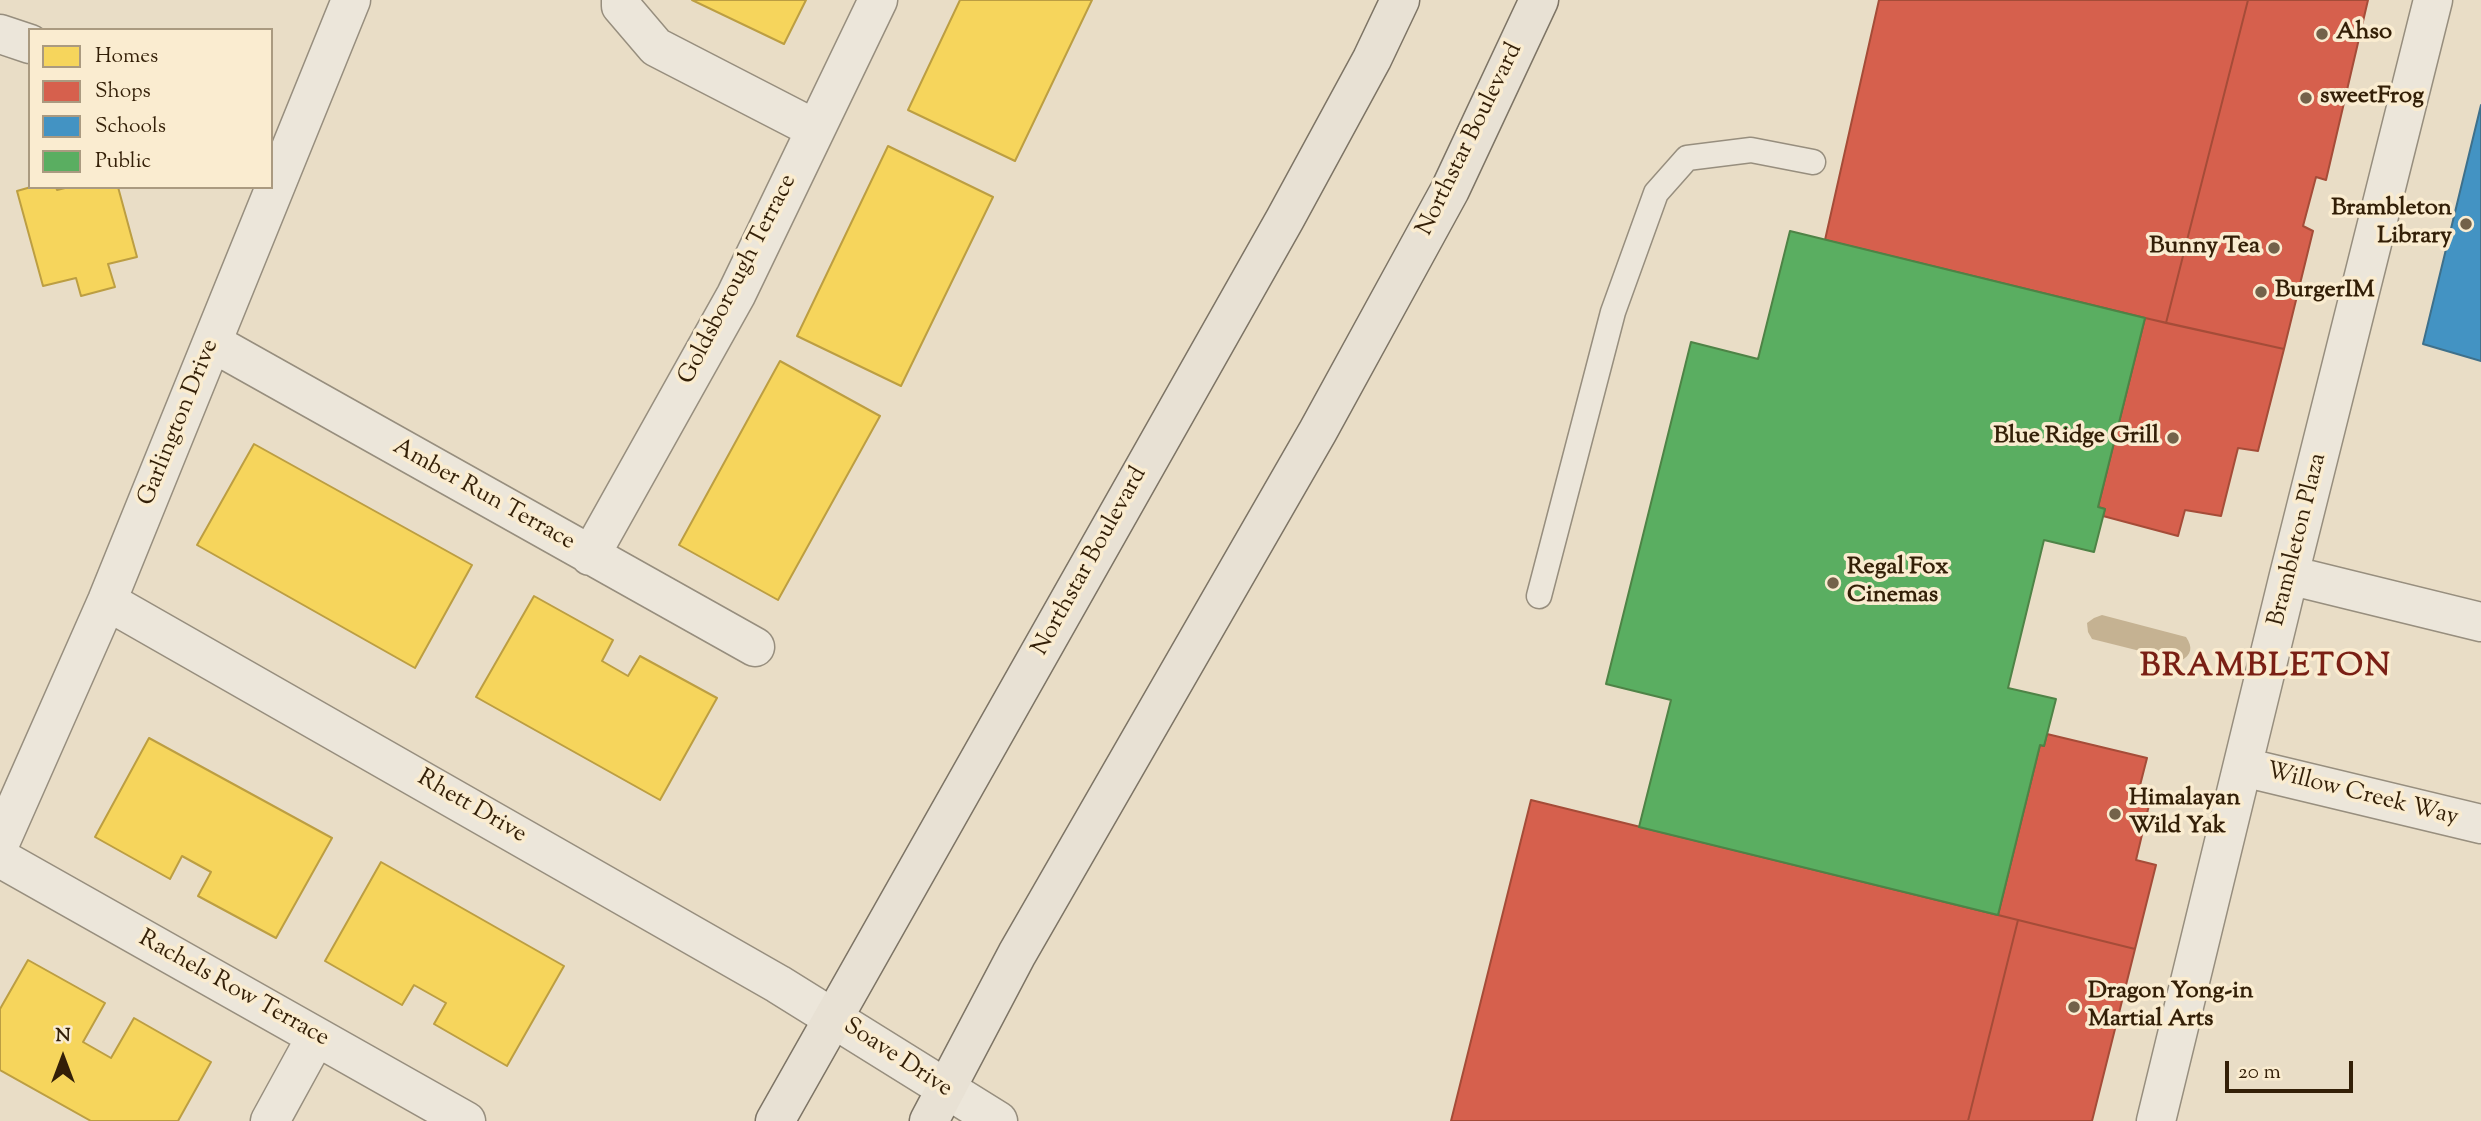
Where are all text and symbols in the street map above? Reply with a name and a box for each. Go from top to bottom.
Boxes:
place label: Ahso [2336,20,2392,48]
marker: Ahso [2314,26,2330,42]
legend [28,28,273,189]
street label: Northstar Boulevard [1412,39,1530,241]
text: Homes [95,42,158,72]
text: Shops [95,77,151,107]
place label: sweetFrog [2320,84,2424,112]
marker: sweetFrog [2298,90,2314,106]
text: Schools [95,112,166,142]
text: Public [95,147,151,177]
street label: Goldsborough Terrace [674,170,804,390]
place label: Brambleton Library [2331,196,2452,252]
marker: Brambleton Library [2458,216,2474,232]
place label: Bunny Tea [2149,234,2260,262]
marker: Bunny Tea [2266,240,2282,256]
place label: BurgerIM [2275,278,2375,306]
marker: BurgerIM [2253,284,2269,300]
street label: Garlington Drive [134,336,226,510]
place label: Blue Ridge Grill [1993,424,2159,452]
marker: Blue Ridge Grill [2165,430,2181,446]
street label: Amber Run Terrace [387,434,579,558]
street label: Brambleton Plaza [2264,450,2334,630]
street label: Northstar Boulevard [1027,463,1155,661]
place label: Regal Fox Cinemas [1847,555,1948,611]
marker: Regal Fox Cinemas [1825,575,1841,591]
district label: BRAMBLETON [2141,651,2391,689]
street label: Willow Creek Way [2263,758,2461,834]
street label: Rhett Drive [411,765,531,851]
place label: Himalayan Wild Yak [2129,786,2240,842]
marker: Himalayan Wild Yak [2107,806,2123,822]
street label: Rachels Row Terrace [133,926,333,1054]
place label: Dragon Yong-in Martial Arts [2088,979,2253,1035]
marker: Dragon Yong-in Martial Arts [2066,999,2082,1015]
street label: Soave Drive [837,1013,957,1105]
north arrow [28,1023,98,1093]
text: N [55,1023,71,1050]
scale bar [2229,1048,2357,1092]
text: 20 m [2238,1058,2281,1088]

